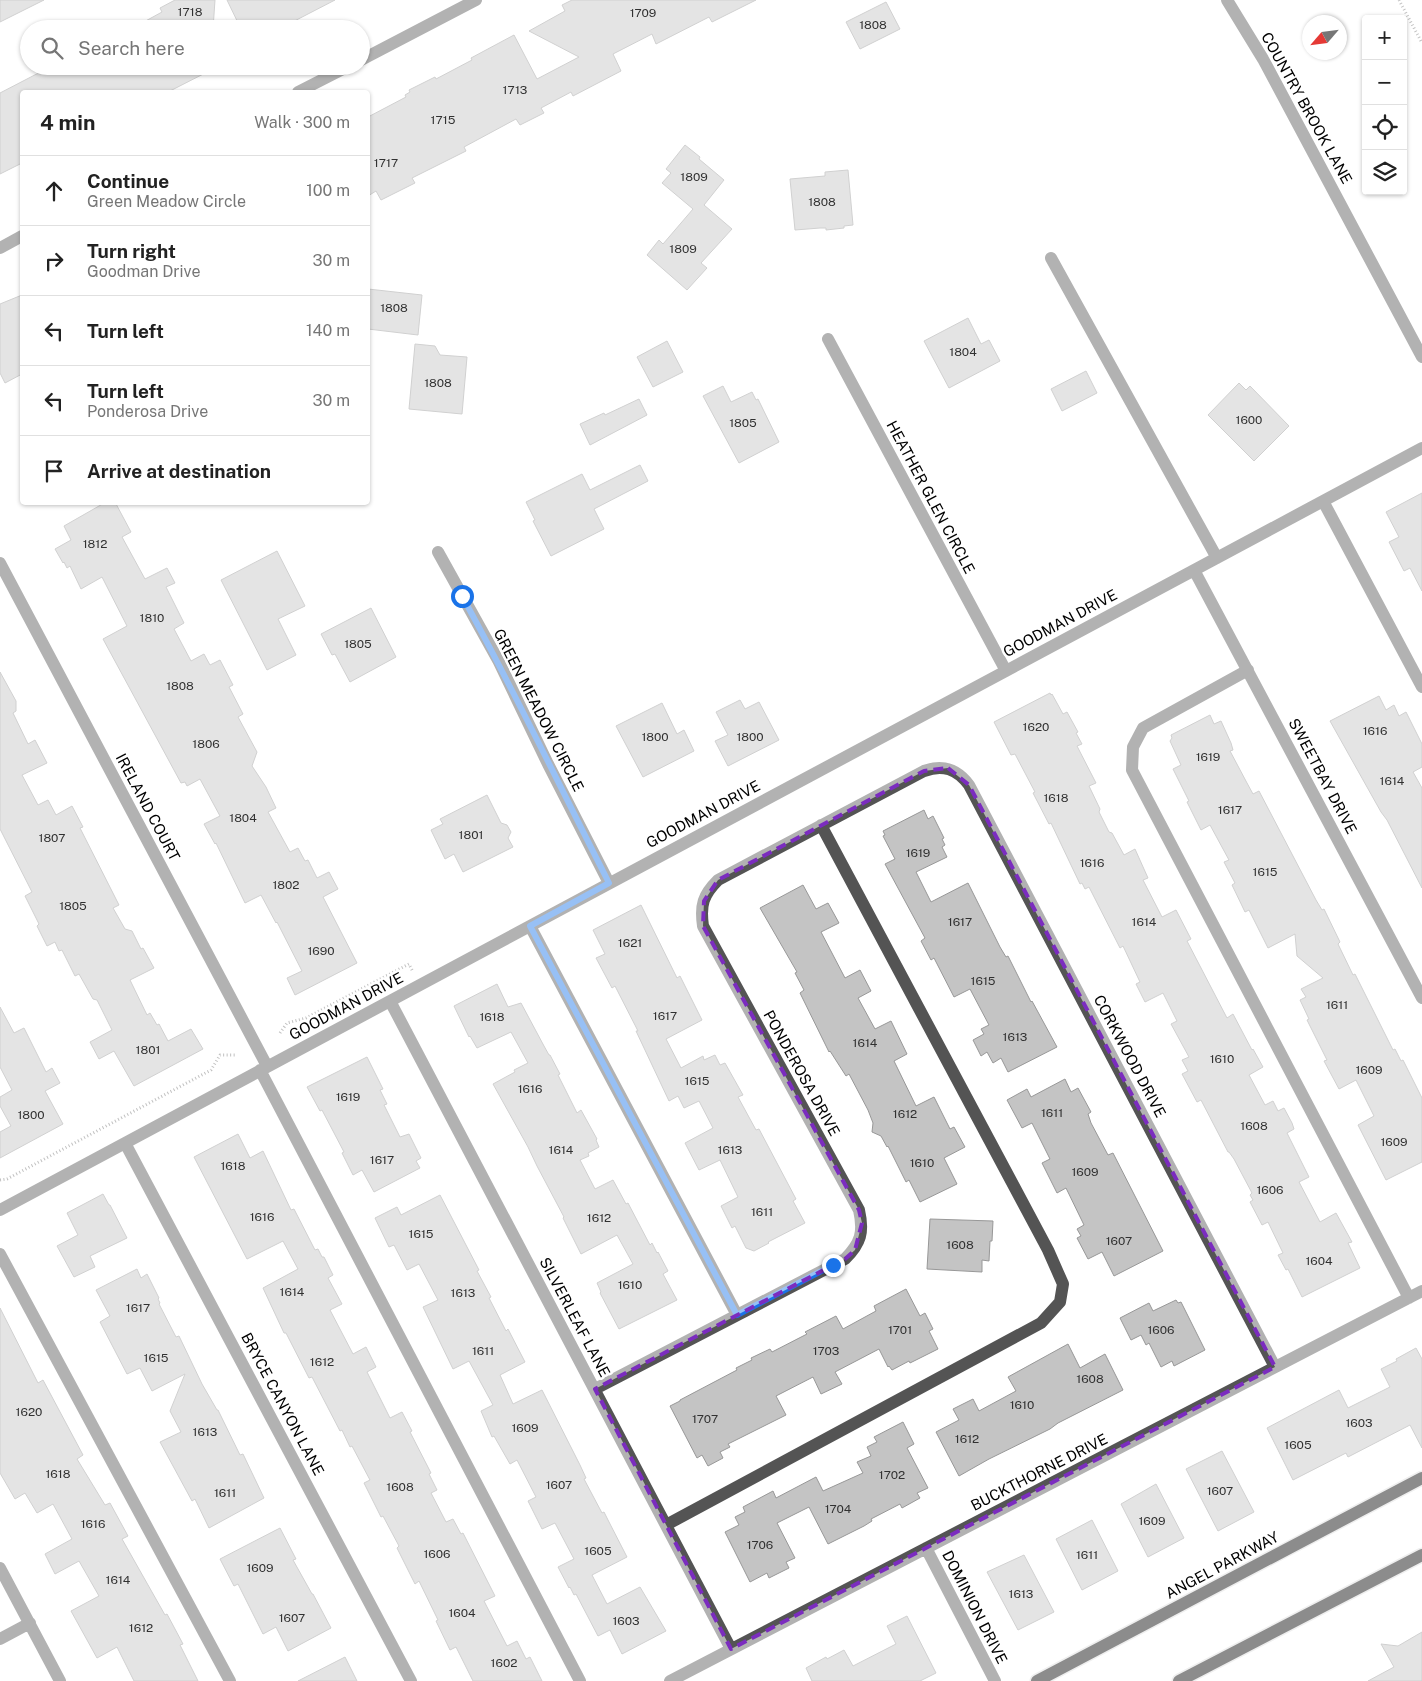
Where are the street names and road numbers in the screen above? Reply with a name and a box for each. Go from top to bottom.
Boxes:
street label: COUNTRY BROOK LANE [1258,29,1356,187]
street label: HEATHER GLEN CIRCLE [883,418,979,576]
street label: GOODMAN DRIVE [1000,586,1120,660]
street label: GREEN MEADOW CIRCLE [491,626,587,794]
street label: SWEETBAY DRIVE [1285,715,1361,837]
street label: IRELAND COURT [113,750,184,864]
street label: GOODMAN DRIVE [643,777,763,851]
street label: GOODMAN DRIVE [286,969,406,1043]
street label: CORKWOOD DRIVE [1091,992,1169,1120]
street label: PONDEROSA DRIVE [760,1007,844,1139]
street label: SILVERLEAF LANE [536,1254,614,1380]
street label: BRYCE CANYON LANE [238,1330,328,1478]
street label: BUCKTHORNE DRIVE [968,1430,1110,1514]
street label: ANGEL PARKWAY [1163,1528,1281,1602]
street label: DOMINION DRIVE [939,1548,1011,1666]

